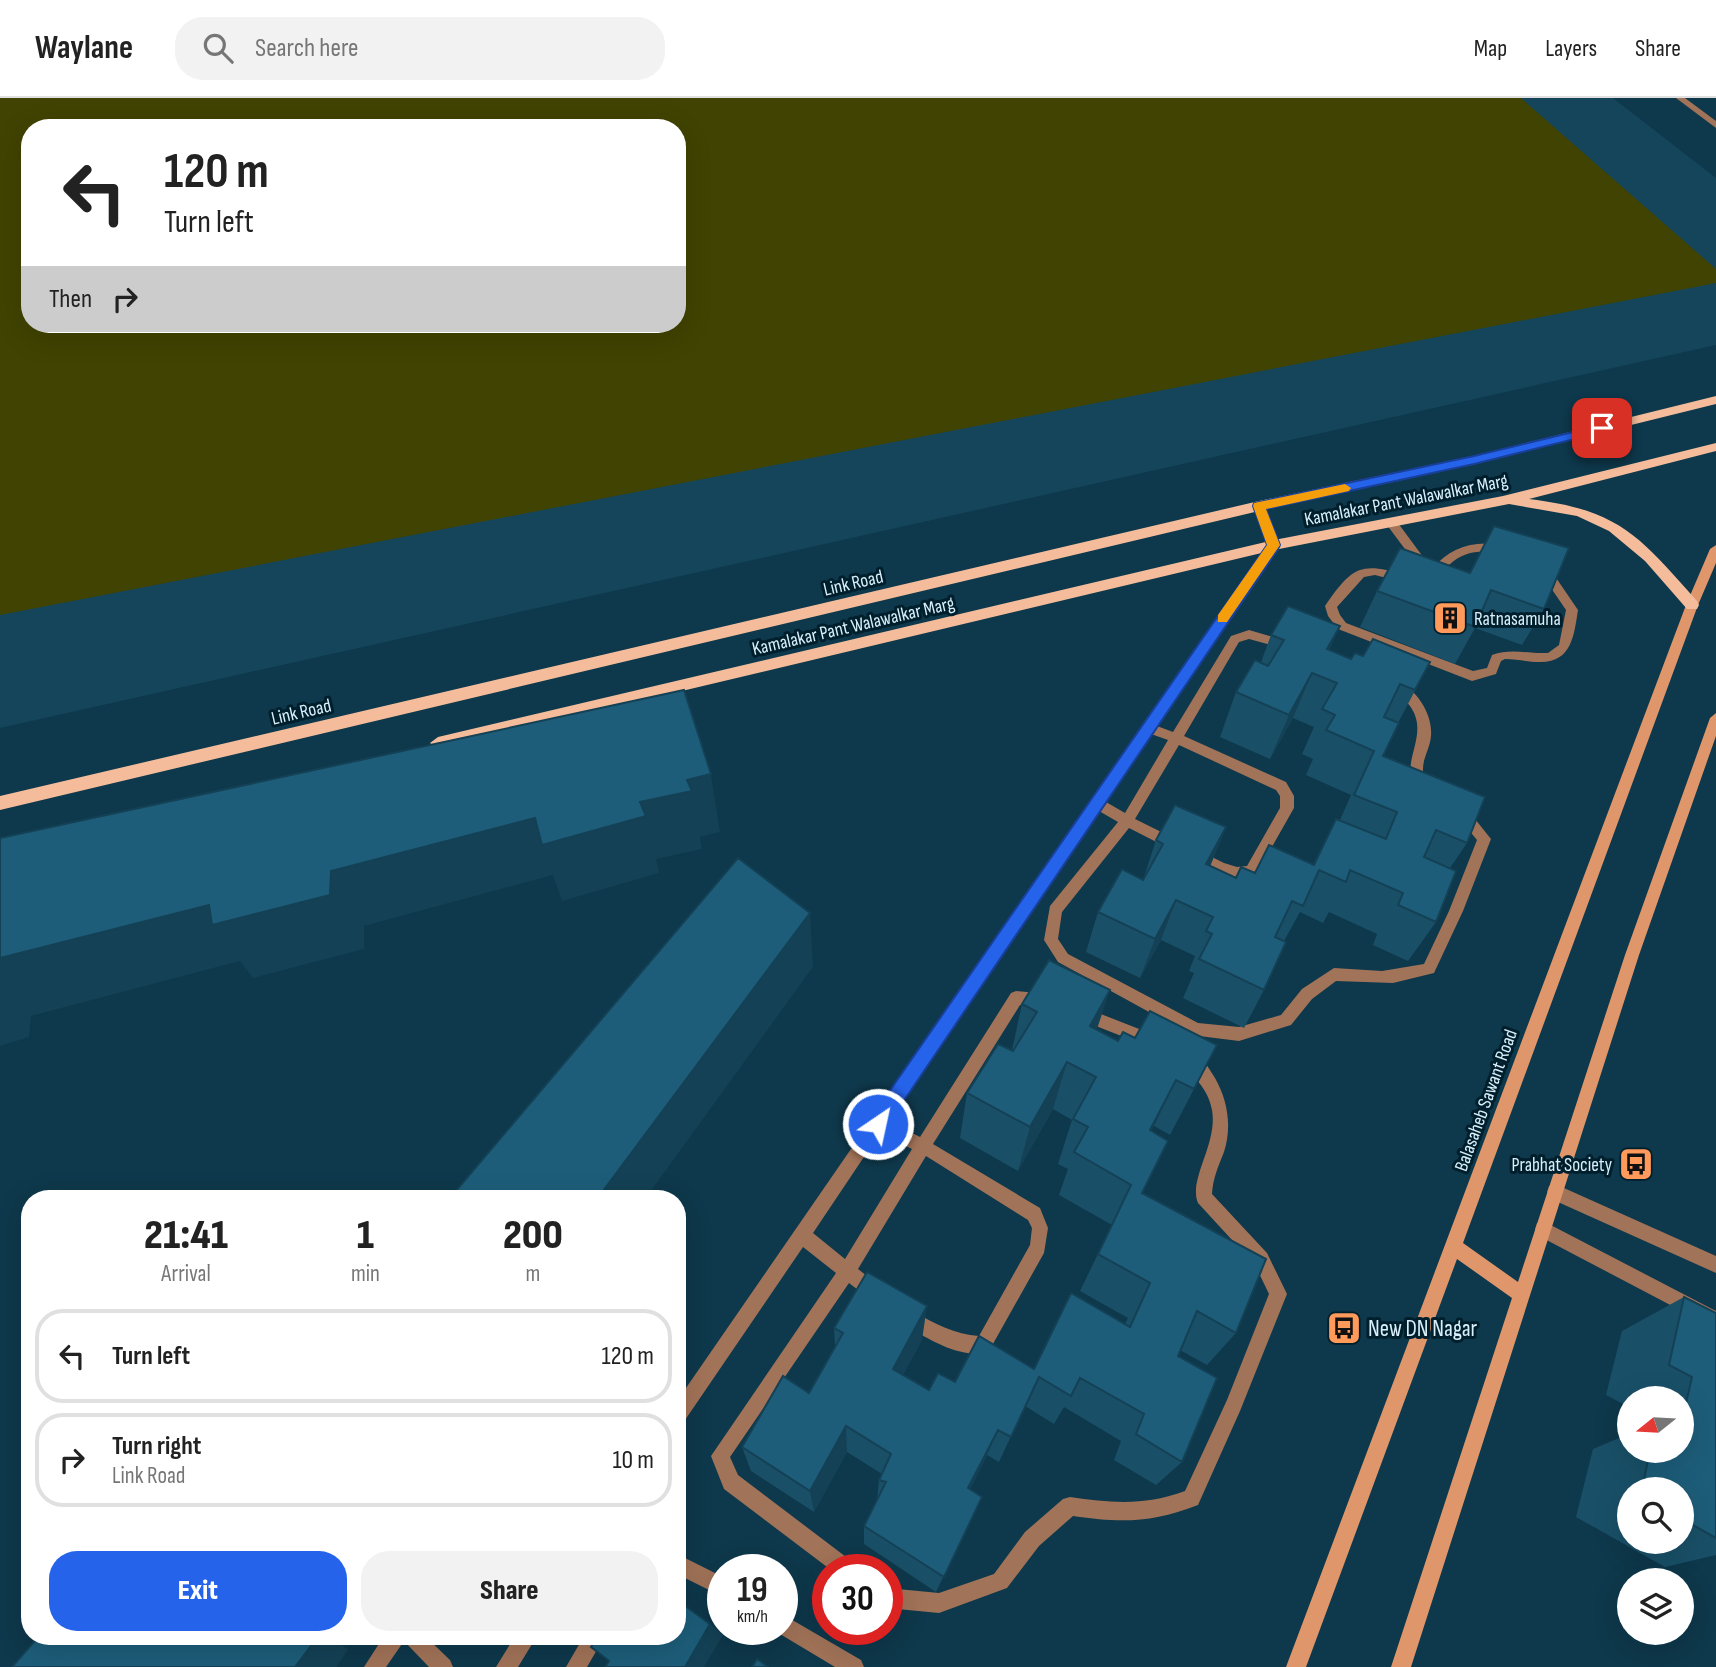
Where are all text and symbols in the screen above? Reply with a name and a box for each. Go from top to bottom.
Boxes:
search box [175,17,665,80]
text: Waylane [35,28,133,68]
icon: search [199,29,237,67]
text: Search here [255,33,358,64]
text: Map [1474,34,1507,63]
text: Layers [1545,34,1597,63]
text: Share [1635,34,1681,63]
text: 120 m [164,143,269,202]
icon: left [49,147,140,238]
text: Turn left [164,203,254,242]
icon: right [106,280,144,318]
text: Then [49,284,92,315]
pin [1572,398,1632,458]
icon: arrive [1583,409,1621,447]
street label: Kamalakar Pant Walawalkar Marg [1303,469,1510,531]
street label: Link Road [821,565,885,601]
street label: Kamalakar Pant Walawalkar Marg [750,592,957,661]
building icon: Ratnasamuha [1431,599,1469,637]
place label: Ratnasamuha [1474,608,1561,631]
street label: Link Road [269,694,333,730]
street label: Balasaheb Sawant Road [1450,1026,1523,1175]
position arrow [841,1087,915,1161]
bus stop icon: Prabhat Society [1617,1145,1655,1183]
place label: Prabhat Society [1511,1154,1613,1177]
text: 21:41 [144,1210,228,1261]
text: 1 [357,1210,374,1261]
text: 200 [503,1210,563,1261]
text: Arrival [161,1260,211,1288]
text: min [351,1260,380,1288]
text: m [526,1260,540,1288]
bus stop icon: New DN Nagar [1325,1309,1363,1347]
place label: New DN Nagar [1368,1315,1477,1343]
icon: left [53,1337,91,1375]
text: Turn left [112,1341,190,1372]
text: 120 m [601,1341,654,1372]
north arrow [1617,1386,1694,1463]
map controls [1617,1386,1694,1645]
text: Turn right [112,1431,201,1462]
icon: right [53,1441,91,1479]
text: 10 m [612,1445,654,1476]
text: Link Road [112,1462,185,1490]
button: search [1617,1477,1694,1554]
button: Exit [49,1551,347,1631]
button: Share [361,1551,658,1631]
speed limit sign: 30 [812,1554,903,1645]
button: layers [1617,1568,1694,1645]
text: 19 [737,1569,768,1612]
text: km/h [737,1606,768,1627]

